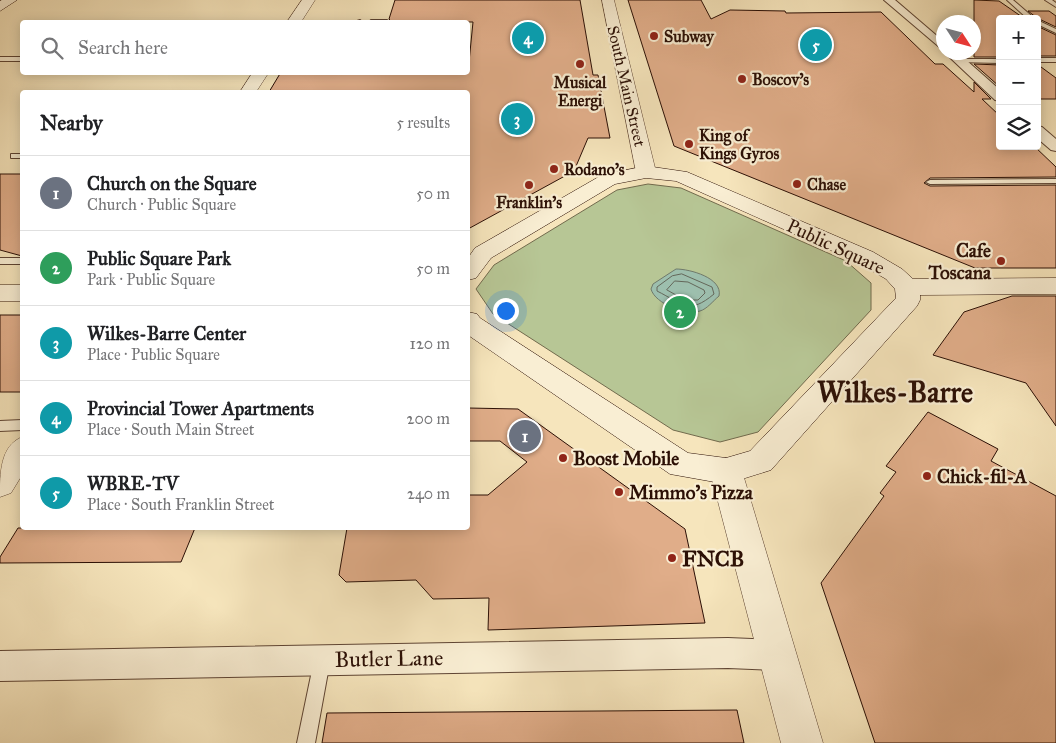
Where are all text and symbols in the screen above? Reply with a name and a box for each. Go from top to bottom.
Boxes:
north arrow [936,15,981,60]
map controls [996,15,1041,150]
button: + [996,15,1041,60]
pin: 4 [512,19,544,57]
search box [20,20,470,75]
street label: South Main Street [603,24,650,149]
pin: 5 [800,26,832,64]
place label: Subway [664,27,715,47]
marker: Subway [648,30,660,42]
icon: search [38,34,66,62]
text: Search here [78,36,168,59]
marker: Musical Energi [574,58,586,70]
button: − [996,60,1041,105]
place label: Boscov's [752,70,809,89]
place label: Musical Energi [554,73,607,111]
marker: Boscov's [736,73,748,85]
pin: 3 [501,100,533,138]
button: layers [996,105,1041,150]
text: Nearby [40,110,103,136]
text: 5 results [396,113,450,132]
place label: King of Kings Gyros [699,126,779,164]
marker: King of Kings Gyros [683,138,695,150]
place label: Rodano's [564,160,625,179]
marker: Rodano's [548,163,560,175]
text: Church on the Square [87,172,257,195]
place label: Chase [807,175,846,194]
marker: Chase [791,178,803,190]
marker: Franklin's [523,179,535,191]
text: 1 [53,184,59,203]
text: 50 m [416,184,450,203]
place label: Franklin's [496,193,562,212]
text: Church · Public Square [87,195,236,214]
street label: Public Square [783,214,889,280]
place label: Cafe Toscana [928,239,992,284]
text: Public Square Park [87,247,231,270]
marker: Cafe Toscana [995,255,1007,267]
text: 2 [52,259,60,278]
text: 50 m [416,259,450,278]
text: Park · Public Square [87,270,215,289]
pin: 2 [664,293,696,331]
your location [493,298,519,324]
text: Wilkes-Barre Center [87,322,246,345]
text: 3 [53,334,59,353]
text: 120 m [410,334,450,353]
text: Place · Public Square [87,345,220,364]
district label: Wilkes-Barre [817,375,973,410]
text: Provincial Tower Apartments [87,397,314,420]
text: 4 [52,409,60,428]
text: 200 m [407,409,450,428]
pin: 1 [509,417,541,455]
text: Place · South Main Street [87,420,254,439]
place label: Boost Mobile [573,447,679,470]
marker: Boost Mobile [557,452,569,464]
place label: Chick-fil-A [937,465,1027,488]
marker: Chick-fil-A [921,470,933,482]
text: WBRE-TV [87,472,179,495]
place label: Mimmo's Pizza [629,481,754,504]
text: 5 [52,484,60,503]
text: 240 m [407,484,450,503]
marker: Mimmo's Pizza [613,486,625,498]
text: Place · South Franklin Street [87,495,274,514]
place label: FNCB [682,545,744,572]
marker: FNCB [666,552,678,564]
street label: Butler Lane [334,644,444,673]

